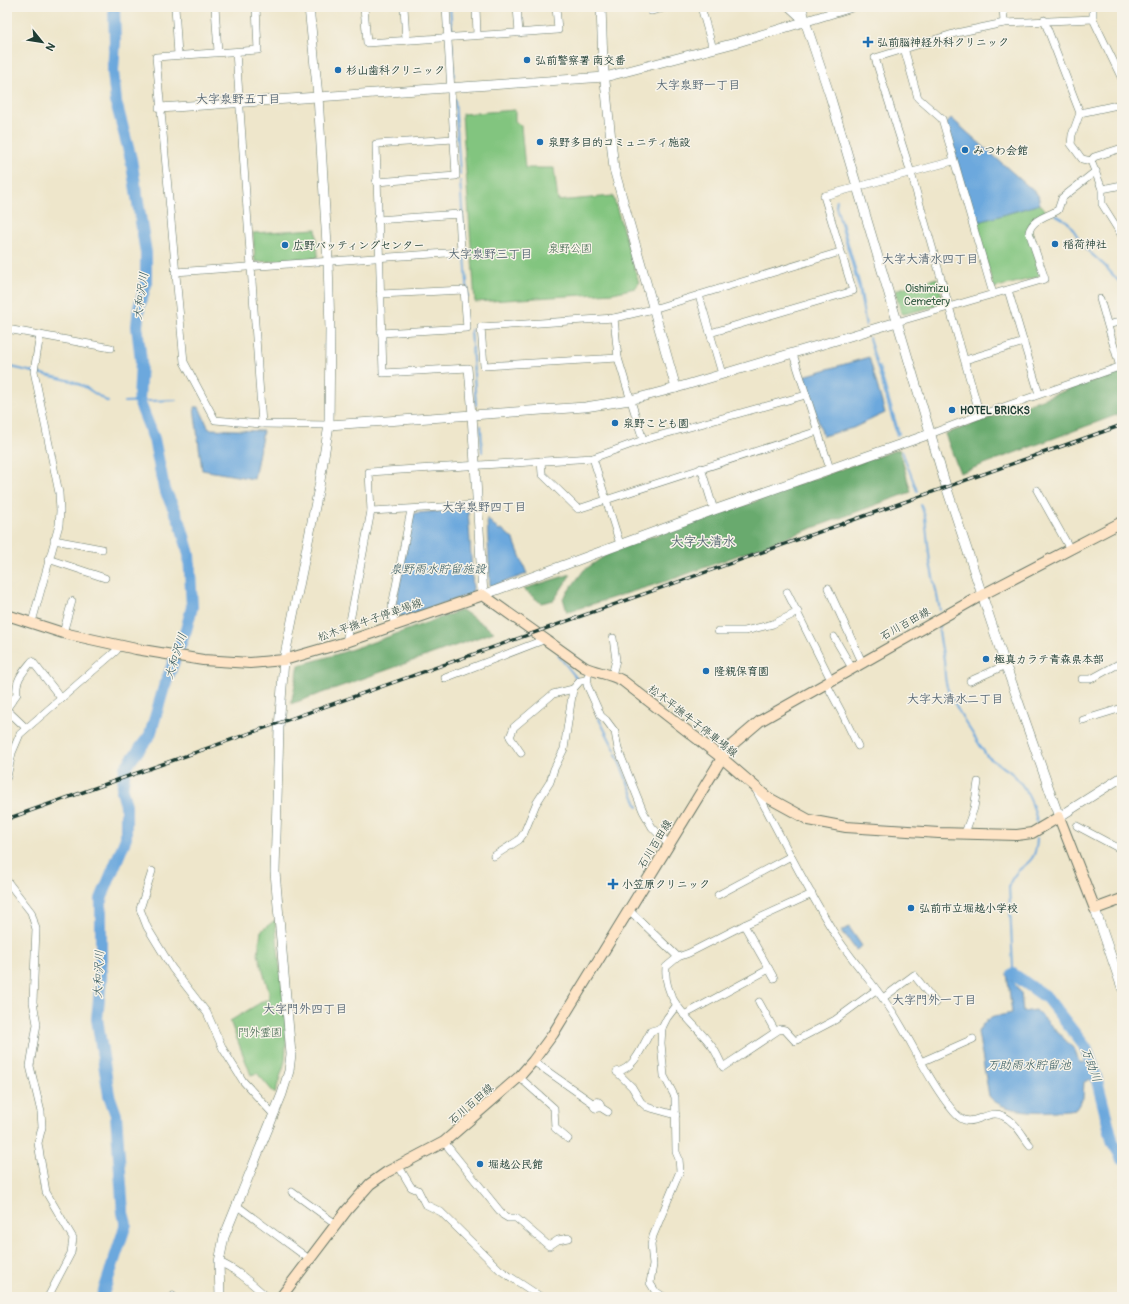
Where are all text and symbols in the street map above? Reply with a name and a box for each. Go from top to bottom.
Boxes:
north arrow [22,22,62,62]
marker: 弘前脳神経外科クリニック [862,36,874,48]
place label: 弘前脳神経外科クリニック [877,36,1009,49]
text: N [42,40,58,54]
place label: 弘前警察署 南交番 [535,54,625,67]
marker: 弘前警察署 南交番 [522,55,532,65]
place label: 杉山歯科クリニック [346,64,445,77]
marker: 杉山歯科クリニック [333,65,343,75]
district label: 大字泉野一丁目 [656,78,740,93]
district label: 大字泉野五丁目 [196,92,280,107]
place label: 泉野多目的コミュニティ施設 [548,136,690,149]
marker: 泉野多目的コミュニティ施設 [535,137,545,147]
place label: みつわ会館 [973,144,1028,157]
marker: みつわ会館 [960,145,970,155]
place label: 稲荷神社 [1063,238,1107,251]
place label: 広野バッティングセンター [293,239,424,252]
marker: 稲荷神社 [1050,239,1060,249]
marker: 広野バッティングセンター [280,240,290,250]
park label: 泉野公園 [548,242,592,255]
district label: 大字泉野三丁目 [448,247,532,262]
district label: 大字大清水四丁目 [882,252,978,267]
water label: 大和沢川 [130,271,152,321]
park label: Oishimizu Cemetery [904,282,950,308]
place label: HOTEL BRICKS [960,404,1030,417]
marker: HOTEL BRICKS [947,405,957,415]
place label: 泉野こども園 [623,417,689,430]
marker: 泉野こども園 [610,418,620,428]
district label: 大字泉野四丁目 [442,500,526,515]
district label: 大字大清水 [670,534,736,550]
water label: 泉野雨水貯留施設 [390,562,487,577]
street label: 松木平撫牛子停車場線 [316,596,424,644]
street label: 石川百田線 [878,605,932,643]
water label: 大和沢川 [161,631,191,681]
place label: 極真カラテ青森県本部 [994,653,1104,666]
marker: 極真カラテ青森県本部 [981,654,991,664]
place label: 隆親保育園 [714,665,769,678]
marker: 隆親保育園 [701,666,711,676]
street label: 松木平撫牛子停車場線 [646,682,740,760]
district label: 大字大清水二丁目 [907,692,1003,707]
street label: 石川百田線 [635,817,675,871]
marker: 小笠原クリニック [607,878,619,890]
place label: 小笠原クリニック [622,878,710,891]
place label: 弘前市立堀越小学校 [919,902,1018,915]
marker: 弘前市立堀越小学校 [906,903,916,913]
water label: 大和沢川 [90,950,108,998]
district label: 大字門外一丁目 [892,993,976,1008]
district label: 大字門外四丁目 [263,1002,347,1017]
park label: 門外霊園 [238,1026,282,1039]
water label: 万助川 [1078,1046,1104,1084]
water label: 万助雨水貯留池 [987,1058,1072,1073]
street label: 石川百田線 [446,1081,496,1127]
place label: 堀越公民館 [488,1158,543,1171]
marker: 堀越公民館 [475,1159,485,1169]

